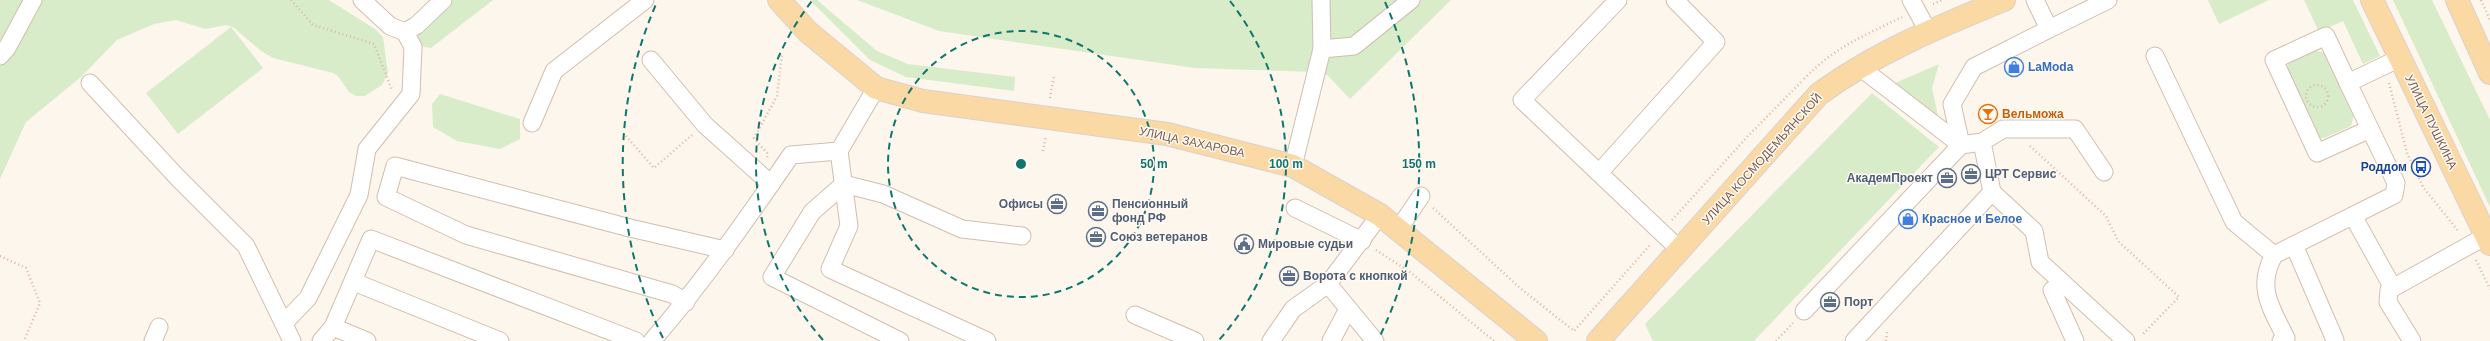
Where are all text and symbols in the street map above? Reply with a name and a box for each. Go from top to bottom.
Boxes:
shop icon: LaModa [2003,56,2025,78]
place label: LaModa [2028,60,2074,74]
street label: УЛИЦА ПУШКИНА [2402,72,2460,172]
street label: УЛИЦА КОСМОДЕМЬЯНСКОЙ [1699,90,1825,228]
bar icon: Вельможа [1977,103,1999,125]
place label: Вельможа [2002,107,2064,121]
street label: УЛИЦА ЗАХАРОВА [1138,124,1246,160]
bus stop icon: Роддом [2410,156,2432,178]
centre of rings [1014,157,1028,171]
text: 50 m [1140,157,1168,171]
text: 100 m [1269,157,1303,171]
text: 150 m [1402,157,1436,171]
place label: Роддом [2361,160,2407,174]
office icon: ЦРТ Сервис [1960,163,1982,185]
office icon: АкадемПроект [1936,167,1958,189]
place label: ЦРТ Сервис [1985,167,2057,181]
place label: АкадемПроект [1847,171,1933,185]
office icon: Офисы [1046,193,1068,215]
place label: Офисы [999,197,1043,211]
place label: Пенсионный фонд РФ [1112,197,1188,225]
office icon: Пенсионный фонд РФ [1087,200,1109,222]
shop icon: Красное и Белое [1897,208,1919,230]
place label: Красное и Белое [1922,212,2022,226]
office icon: Союз ветеранов [1085,226,1107,248]
place label: Союз ветеранов [1110,230,1208,244]
public building icon: Мировые судьи [1233,233,1255,255]
place label: Мировые судьи [1258,237,1353,251]
office icon: Ворота с кнопкой [1278,265,1300,287]
place label: Ворота с кнопкой [1303,269,1408,283]
office icon: Порт [1819,291,1841,313]
place label: Порт [1844,295,1873,309]

